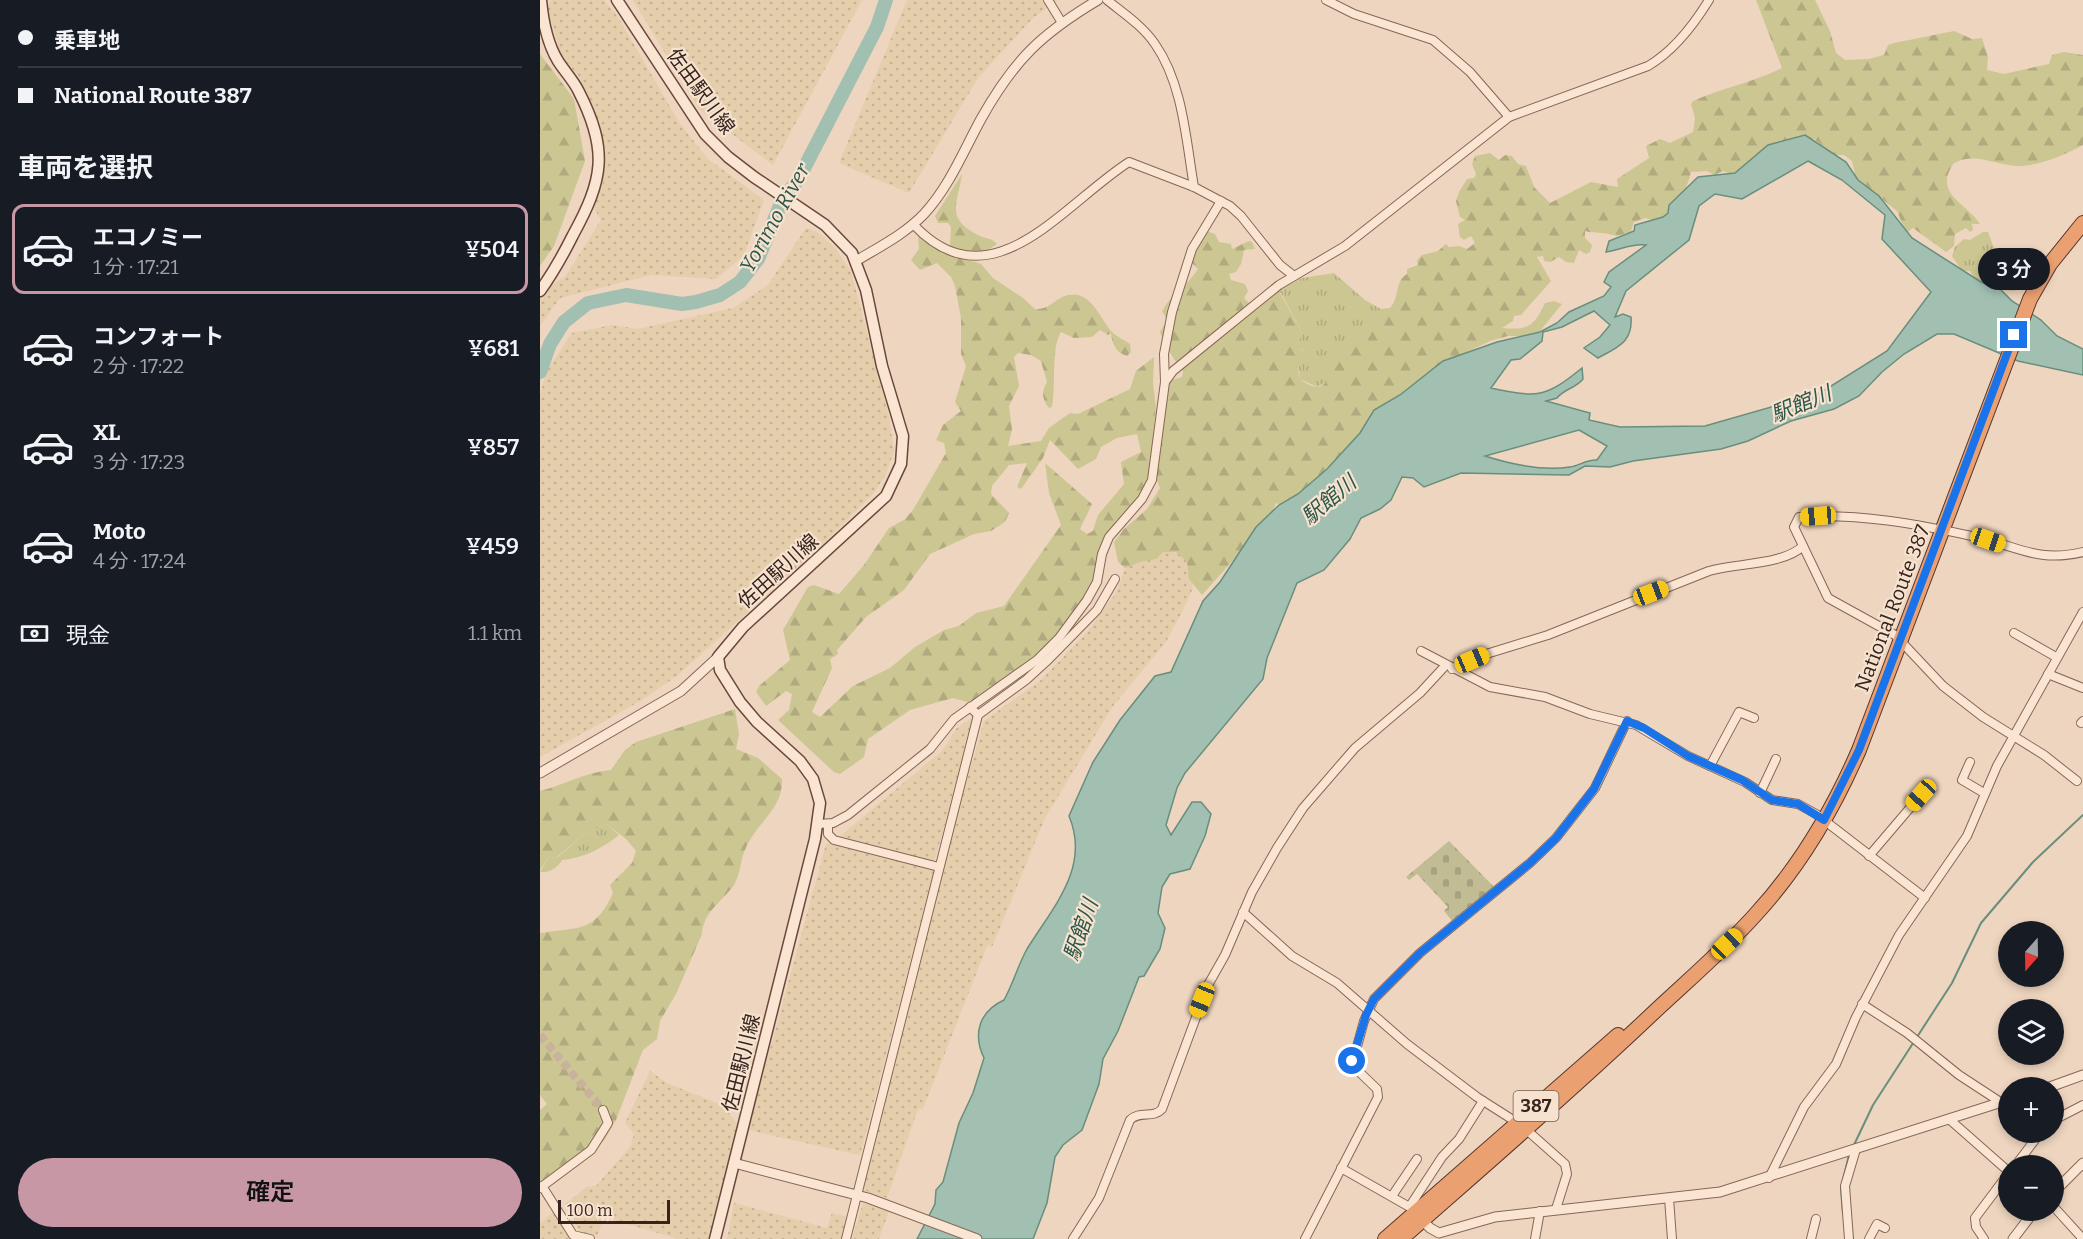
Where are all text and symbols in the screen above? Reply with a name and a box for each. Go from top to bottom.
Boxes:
text: 乗車地 [54,27,120,54]
street label: 佐田駅川線 [662,43,740,139]
text: National Route 387 [54,82,252,109]
text: 車両を選択 [18,152,153,184]
water label: Yorimo River [734,158,816,277]
icon: car [21,222,75,276]
text: エコノミー [93,224,203,251]
text: ¥504 [465,236,519,263]
callout: 3 分 [1978,248,2050,290]
text: 1 分 · 17:21 [93,255,179,279]
text: 3 分 [1996,257,2032,281]
icon: car [21,321,75,375]
route end [2000,321,2027,348]
text: コンフォート [93,323,224,350]
text: ¥681 [468,335,519,362]
text: 2 分 · 17:22 [93,354,184,378]
water label: 駅館川 [1767,379,1837,428]
text: XL [93,419,120,446]
icon: car [21,420,75,474]
text: ¥857 [467,434,519,461]
text: 3 分 · 17:23 [93,450,185,474]
water label: 駅館川 [1297,469,1363,530]
car [1799,506,1837,526]
text: Moto [93,518,146,545]
icon: car [21,519,75,573]
street label: National Route 387 [1849,521,1935,695]
car [1968,526,2008,554]
street label: 佐田駅川線 [733,529,823,613]
text: ¥459 [466,533,519,560]
text: 4 分 · 17:24 [93,549,186,573]
car [1631,578,1671,608]
icon: cash [18,617,51,650]
text: 1.1 km [468,621,522,645]
text: 現金 [66,622,110,649]
car [1452,645,1492,675]
car [1902,776,1940,814]
water label: 駅館川 [1058,894,1104,964]
north arrow [1998,921,2064,987]
map controls [1998,921,2064,1221]
car [1708,925,1746,963]
car [1187,980,1217,1020]
button: layers [1998,999,2064,1065]
street label: 佐田駅川線 [717,1012,765,1114]
route start [1338,1047,1365,1074]
button: + [1998,1077,2064,1143]
road number: 387 [1514,1091,1558,1121]
button: − [1998,1155,2064,1221]
button: 確定 [18,1158,522,1227]
scale bar [558,1197,670,1224]
text: 100 m [567,1201,612,1220]

